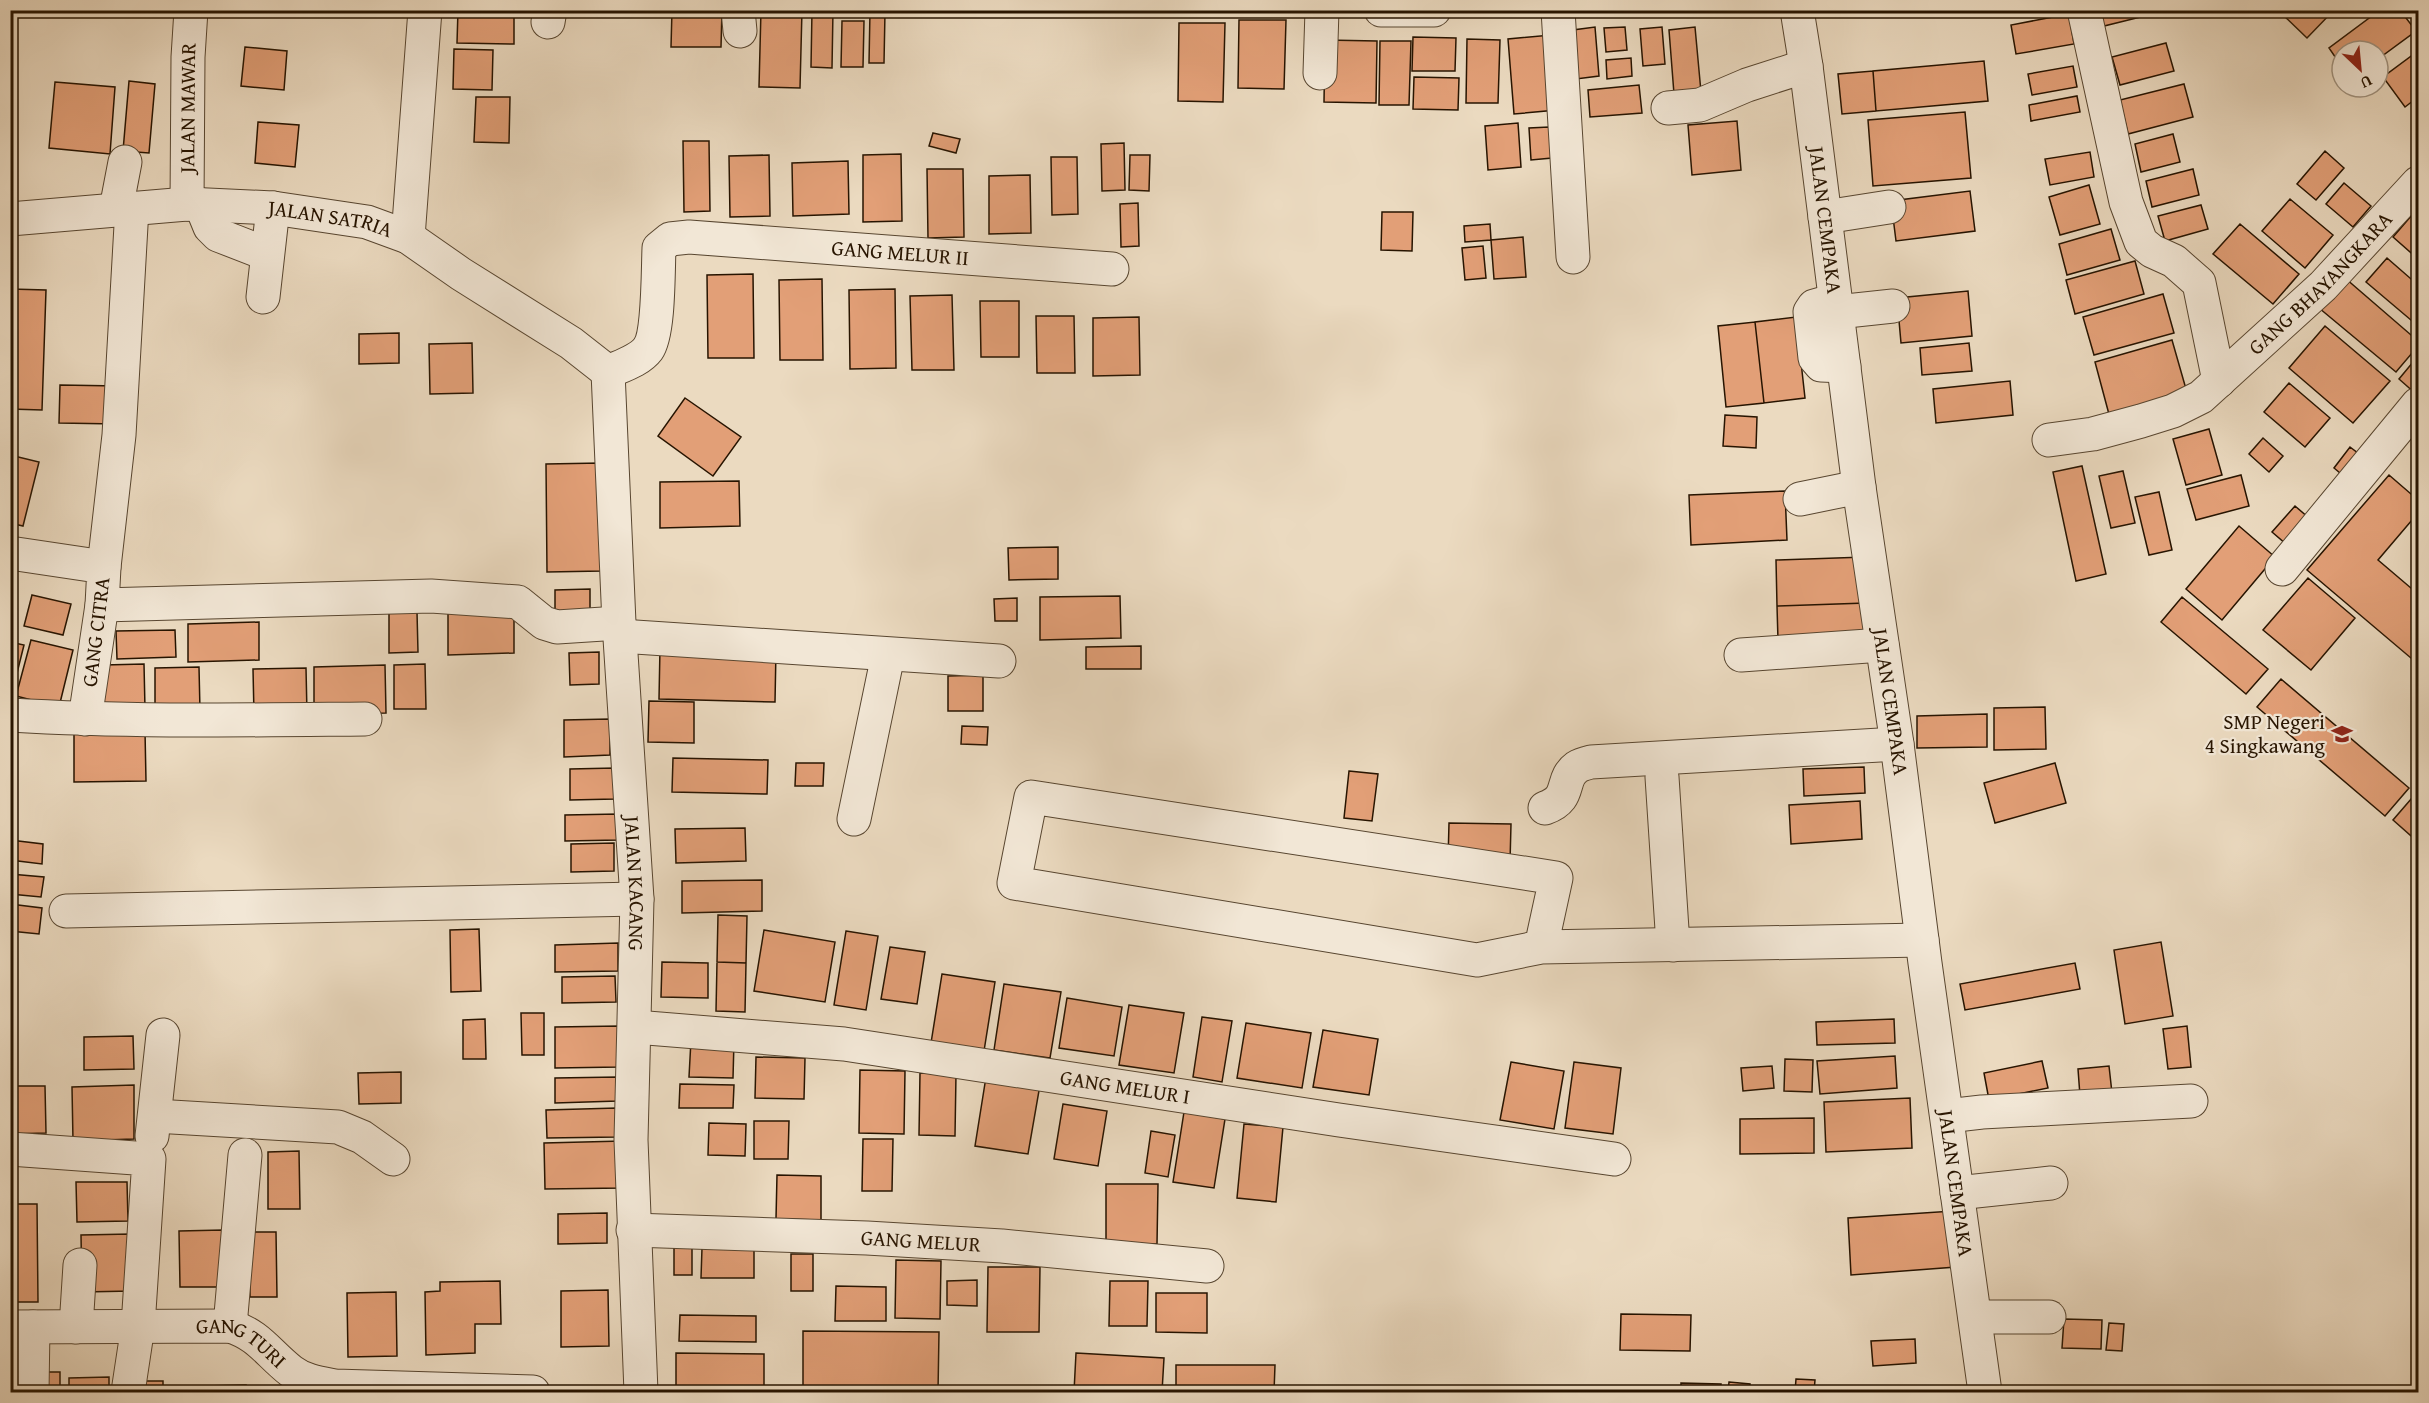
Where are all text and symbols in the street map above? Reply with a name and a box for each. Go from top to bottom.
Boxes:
north arrow [2330,39,2390,99]
street label: JALAN MAWAR [171,41,204,176]
text: U [2356,69,2377,96]
street label: JALAN CEMPAKA [1801,142,1851,296]
street label: JALAN SATRIA [265,192,397,245]
street label: GANG BHAYANGKARA [2241,204,2400,362]
street label: GANG MELUR II [830,232,970,273]
street label: GANG CITRA [73,575,118,689]
street label: JALAN CEMPAKA [1865,623,1917,777]
place label: SMP Negeri 4 Singkawang [2205,706,2326,761]
school or university icon: SMP Negeri 4 Singkawang [2330,722,2354,746]
street label: JALAN KACANG [616,812,653,951]
street label: GANG MELUR I [1058,1061,1192,1112]
street label: JALAN CEMPAKA [1930,1105,1982,1259]
street label: GANG MELUR [860,1222,982,1260]
street label: GANG TURI [196,1310,294,1375]

